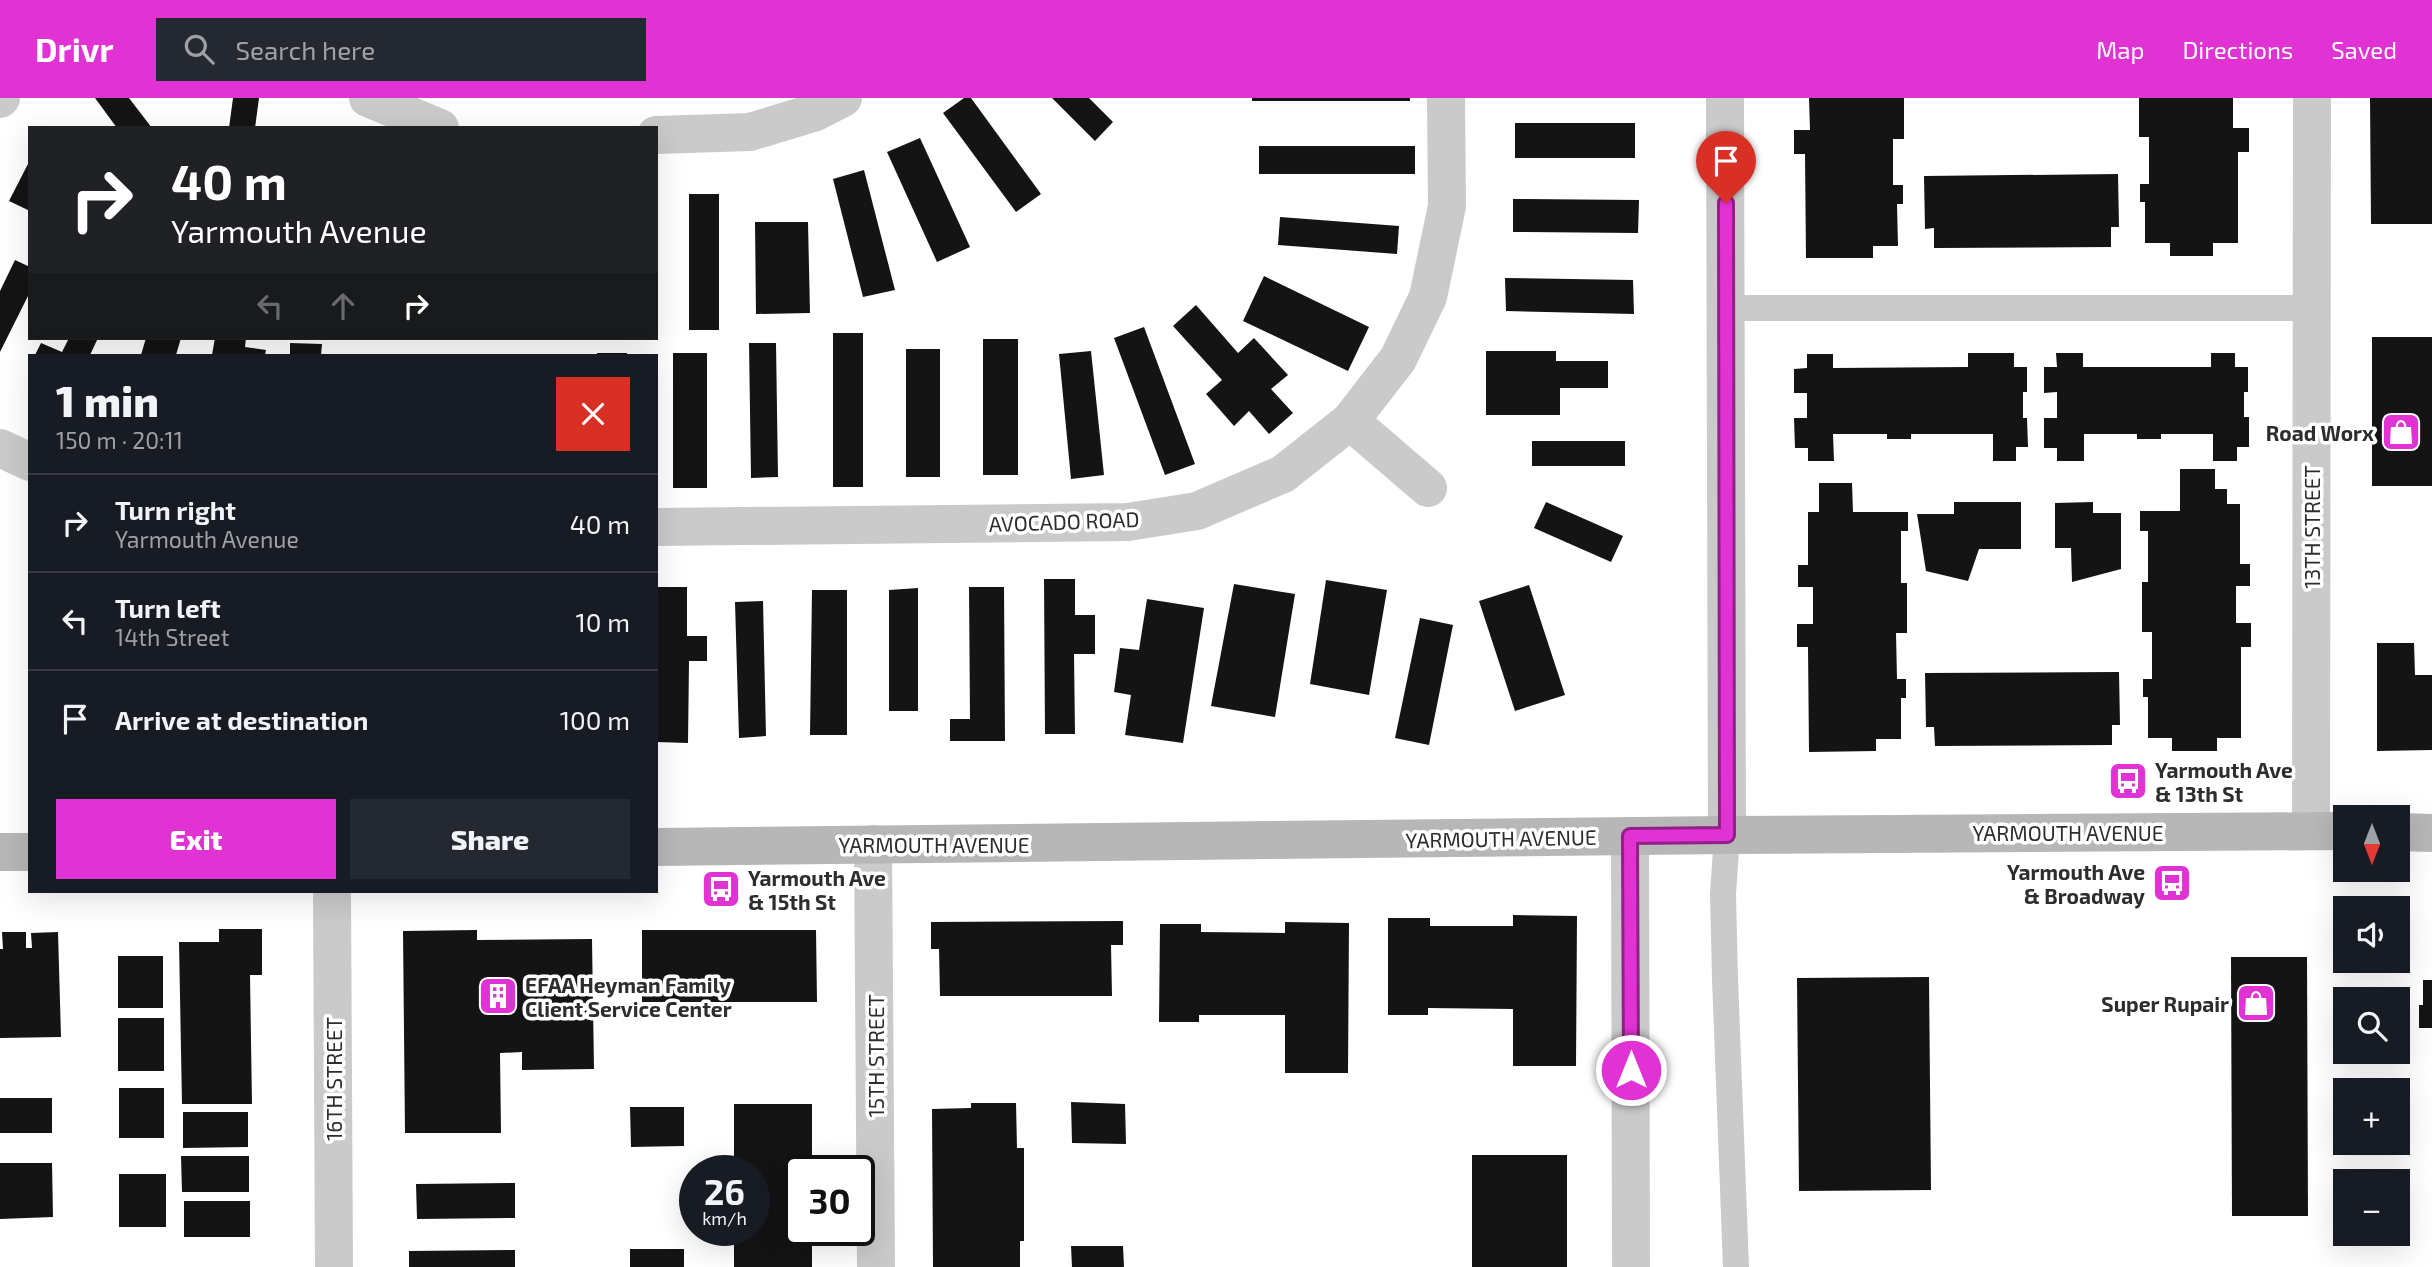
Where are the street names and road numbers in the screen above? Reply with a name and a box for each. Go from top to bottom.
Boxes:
street label: 13TH STREET [2299,465,2324,589]
street label: AVOCADO ROAD [988,506,1140,536]
street label: YARMOUTH AVENUE [1972,820,2164,845]
street label: YARMOUTH AVENUE [1405,824,1597,852]
street label: YARMOUTH AVENUE [838,832,1030,857]
street label: 15TH STREET [863,994,888,1118]
street label: 16TH STREET [321,1017,346,1141]

